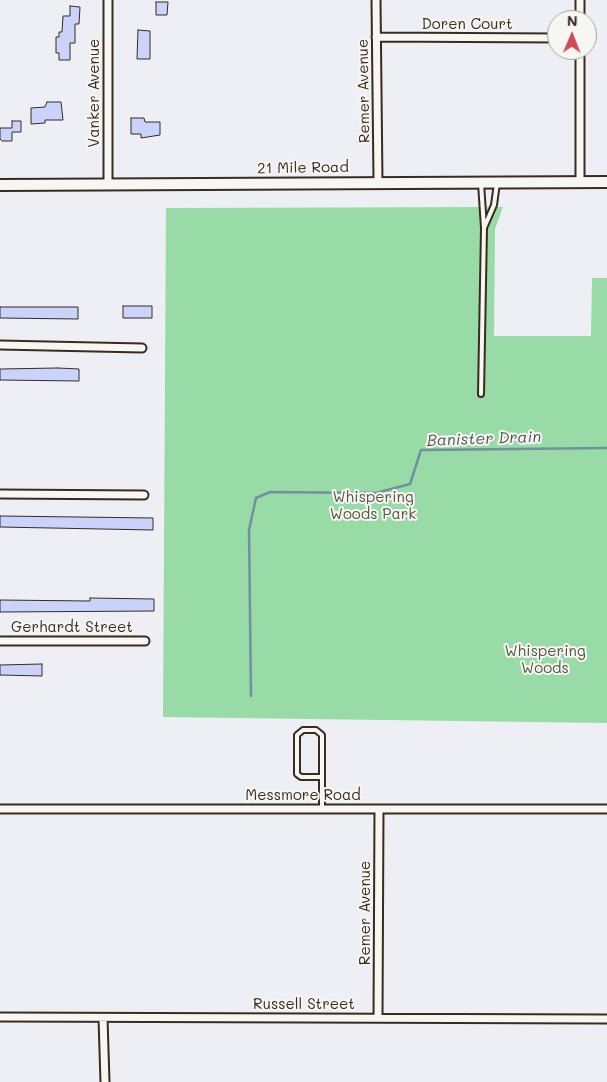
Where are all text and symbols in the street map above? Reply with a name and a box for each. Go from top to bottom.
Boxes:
north arrow [547,10,597,60]
text: N [567,11,578,30]
street label: Doren Court [421,15,513,33]
street label: Vanker Avenue [85,39,103,147]
street label: Remer Avenue [354,39,374,143]
street label: 21 Mile Road [257,158,349,178]
water label: Banister Drain [427,427,541,451]
park label: Whispering Woods Park [330,488,416,523]
street label: Gerhardt Street [11,618,133,636]
park label: Whispering Woods [504,642,586,677]
street label: Messmore Road [245,786,361,804]
street label: Remer Avenue [356,861,374,965]
street label: Russell Street [253,995,355,1013]

